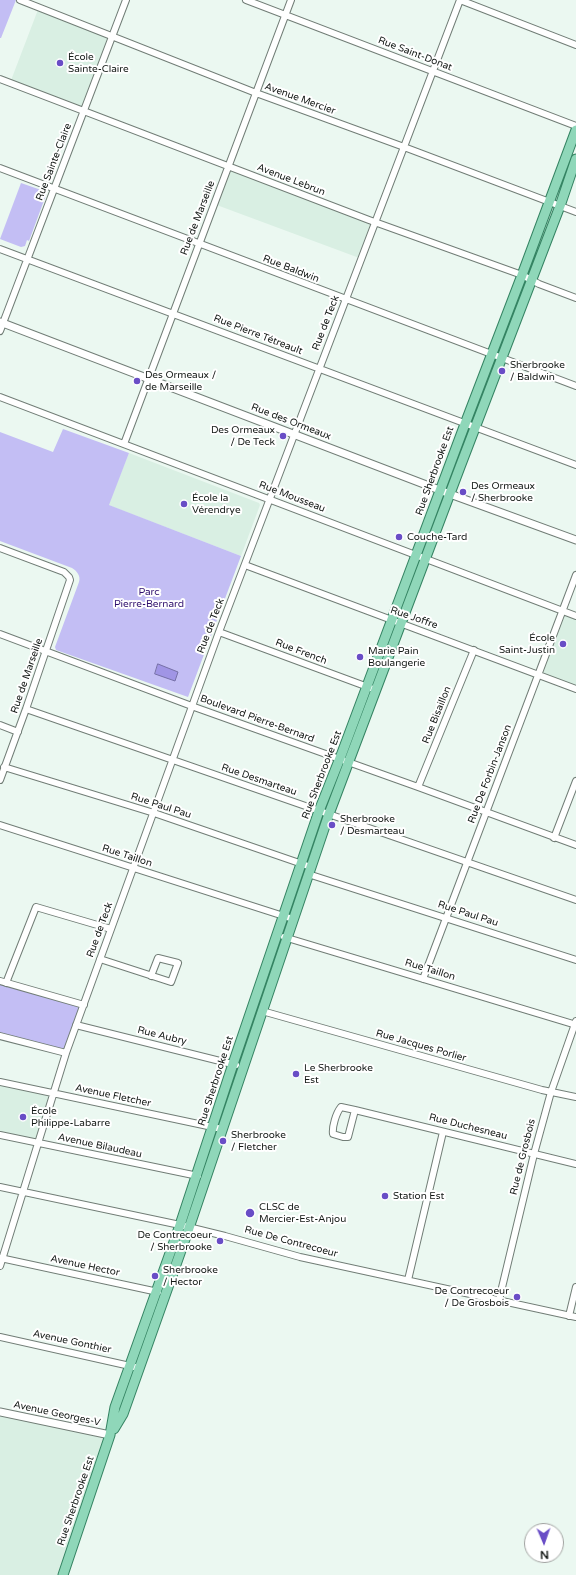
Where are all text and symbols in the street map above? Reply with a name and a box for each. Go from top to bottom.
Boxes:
street label: Rue Saint-Donat [376,34,454,74]
place label: École Sainte-Claire [68,51,129,74]
marker: École Sainte-Claire [55,58,65,68]
street label: Avenue Mercier [263,81,337,117]
street label: Rue Sainte-Claire [34,122,74,202]
street label: Avenue Lebrun [255,161,327,199]
street label: Rue de Marseille [178,179,218,257]
street label: Rue Baldwin [261,253,321,285]
street label: Rue de Teck [310,294,342,352]
street label: Rue Pierre Tétreault [212,313,304,357]
place label: Sherbrooke / Baldwin [510,359,565,382]
marker: Sherbrooke / Baldwin [497,366,507,376]
place label: Des Ormeaux / de Marseille [145,369,216,392]
marker: Des Ormeaux / de Marseille [132,376,142,386]
street label: Rue des Ormeaux [249,401,333,443]
place label: Des Ormeaux / De Teck [211,424,275,448]
street label: Rue Sherbrooke Est [413,425,457,517]
marker: Des Ormeaux / De Teck [278,431,288,441]
street label: Rue Mousseau [257,479,327,515]
place label: Des Ormeaux / Sherbrooke [471,480,535,504]
marker: Des Ormeaux / Sherbrooke [458,487,468,497]
place label: École la Vérendrye [192,492,241,516]
marker: École la Vérendrye [179,499,189,509]
place label: Couche-Tard [407,531,467,543]
marker: Couche-Tard [394,532,404,542]
park label: Parc Pierre-Bernard [114,586,184,610]
street label: Rue de Teck [195,597,227,655]
street label: Rue Joffre [389,604,439,632]
place label: École Saint-Justin [499,632,555,656]
street label: Rue de Marseille [9,637,45,715]
street label: Rue French [274,637,328,667]
marker: École Saint-Justin [558,639,568,649]
place label: Marie Pain Boulangerie [368,645,425,668]
marker: Marie Pain Boulangerie [355,652,365,662]
street label: Rue Bisaillon [420,685,454,745]
street label: Boulevard Pierre-Bernard [198,693,316,745]
street label: Rue De Forbin-Janson [466,723,514,825]
street label: Rue Sherbrooke Est [300,729,344,821]
street label: Rue Desmarteau [220,761,298,799]
street label: Rue Paul Pau [129,791,193,821]
place label: Sherbrooke / Desmarteau [340,813,405,836]
marker: Sherbrooke / Desmarteau [327,820,337,830]
street label: Rue Taillon [100,842,154,870]
street label: Rue Paul Pau [436,899,500,929]
street label: Rue de Teck [84,901,116,959]
street label: Rue Taillon [403,957,457,983]
street label: Rue Aubry [136,1024,188,1048]
street label: Rue Jacques Porlier [374,1027,468,1065]
street label: Rue Sherbrooke Est [196,1035,236,1127]
place label: Le Sherbrooke Est [304,1062,373,1086]
marker: Le Sherbrooke Est [291,1069,301,1079]
street label: Avenue Fletcher [74,1082,152,1110]
place label: École Philippe-Labarre [31,1105,110,1128]
street label: Rue Duchesneau [428,1111,508,1143]
marker: École Philippe-Labarre [18,1112,28,1122]
street label: Rue de Grosbois [508,1118,538,1196]
place label: Sherbrooke / Fletcher [231,1129,286,1152]
street label: Avenue Bilaudeau [57,1131,143,1161]
marker: Sherbrooke / Fletcher [218,1136,228,1146]
place label: Station Est [393,1190,444,1202]
marker: Station Est [380,1191,390,1201]
place label: CLSC de Mercier-Est-Anjou [259,1201,346,1224]
marker: CLSC de Mercier-Est-Anjou [244,1207,256,1219]
street label: Rue De Contrecoeur [243,1224,339,1260]
place label: De Contrecoeur / Sherbrooke [137,1229,212,1252]
marker: De Contrecoeur / Sherbrooke [215,1236,225,1246]
street label: Avenue Hector [49,1253,121,1279]
place label: Sherbrooke / Hector [163,1264,218,1288]
marker: Sherbrooke / Hector [150,1271,160,1281]
place label: De Contrecoeur / De Grosbois [434,1285,509,1308]
marker: De Contrecoeur / De Grosbois [512,1292,522,1302]
street label: Avenue Gonthier [32,1328,112,1356]
street label: Avenue Georges-V [12,1399,102,1429]
street label: Rue Sherbrooke Est [55,1455,97,1547]
north arrow [524,1523,564,1563]
text: N [540,1548,549,1561]

